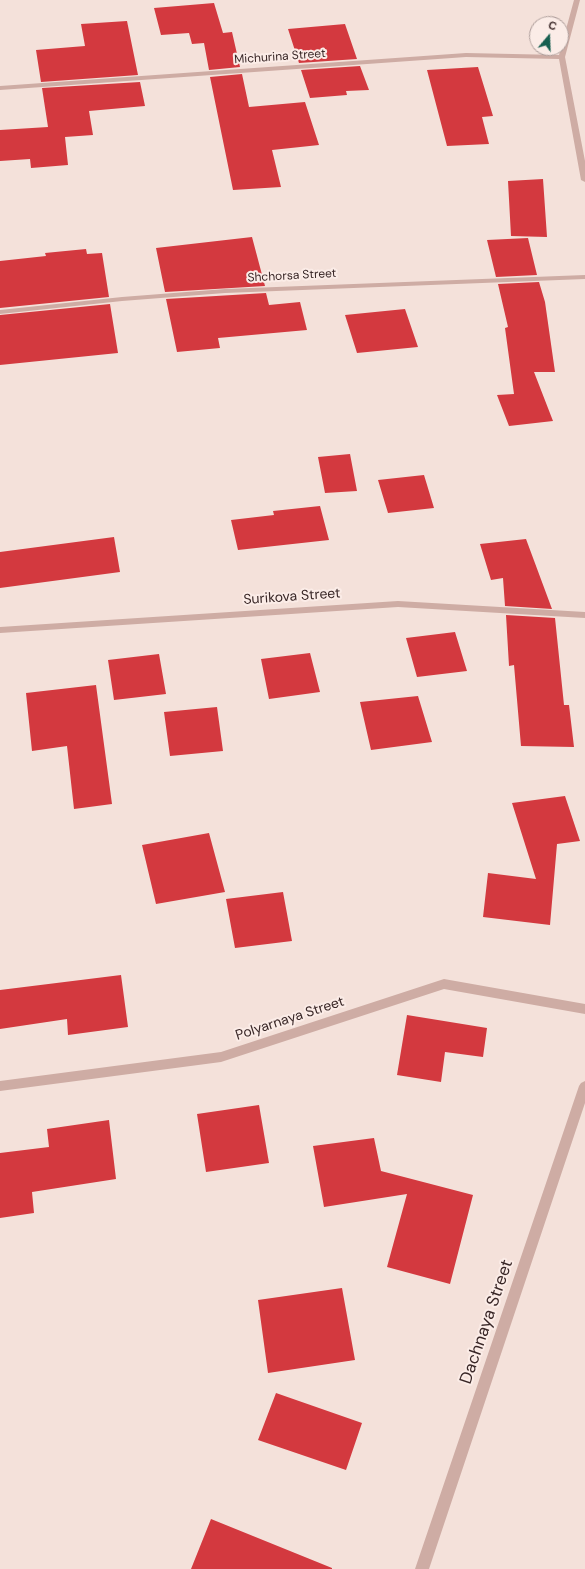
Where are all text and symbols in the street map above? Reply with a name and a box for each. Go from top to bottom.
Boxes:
north arrow [529,16,569,56]
text: С [547,18,559,34]
street label: Michurina Street [234,47,326,67]
street label: Shchorsa Street [247,266,337,286]
street label: Surikova Street [243,585,341,609]
street label: Polyarnaya Street [234,994,346,1044]
street label: Dachnaya Street [456,1257,518,1387]

